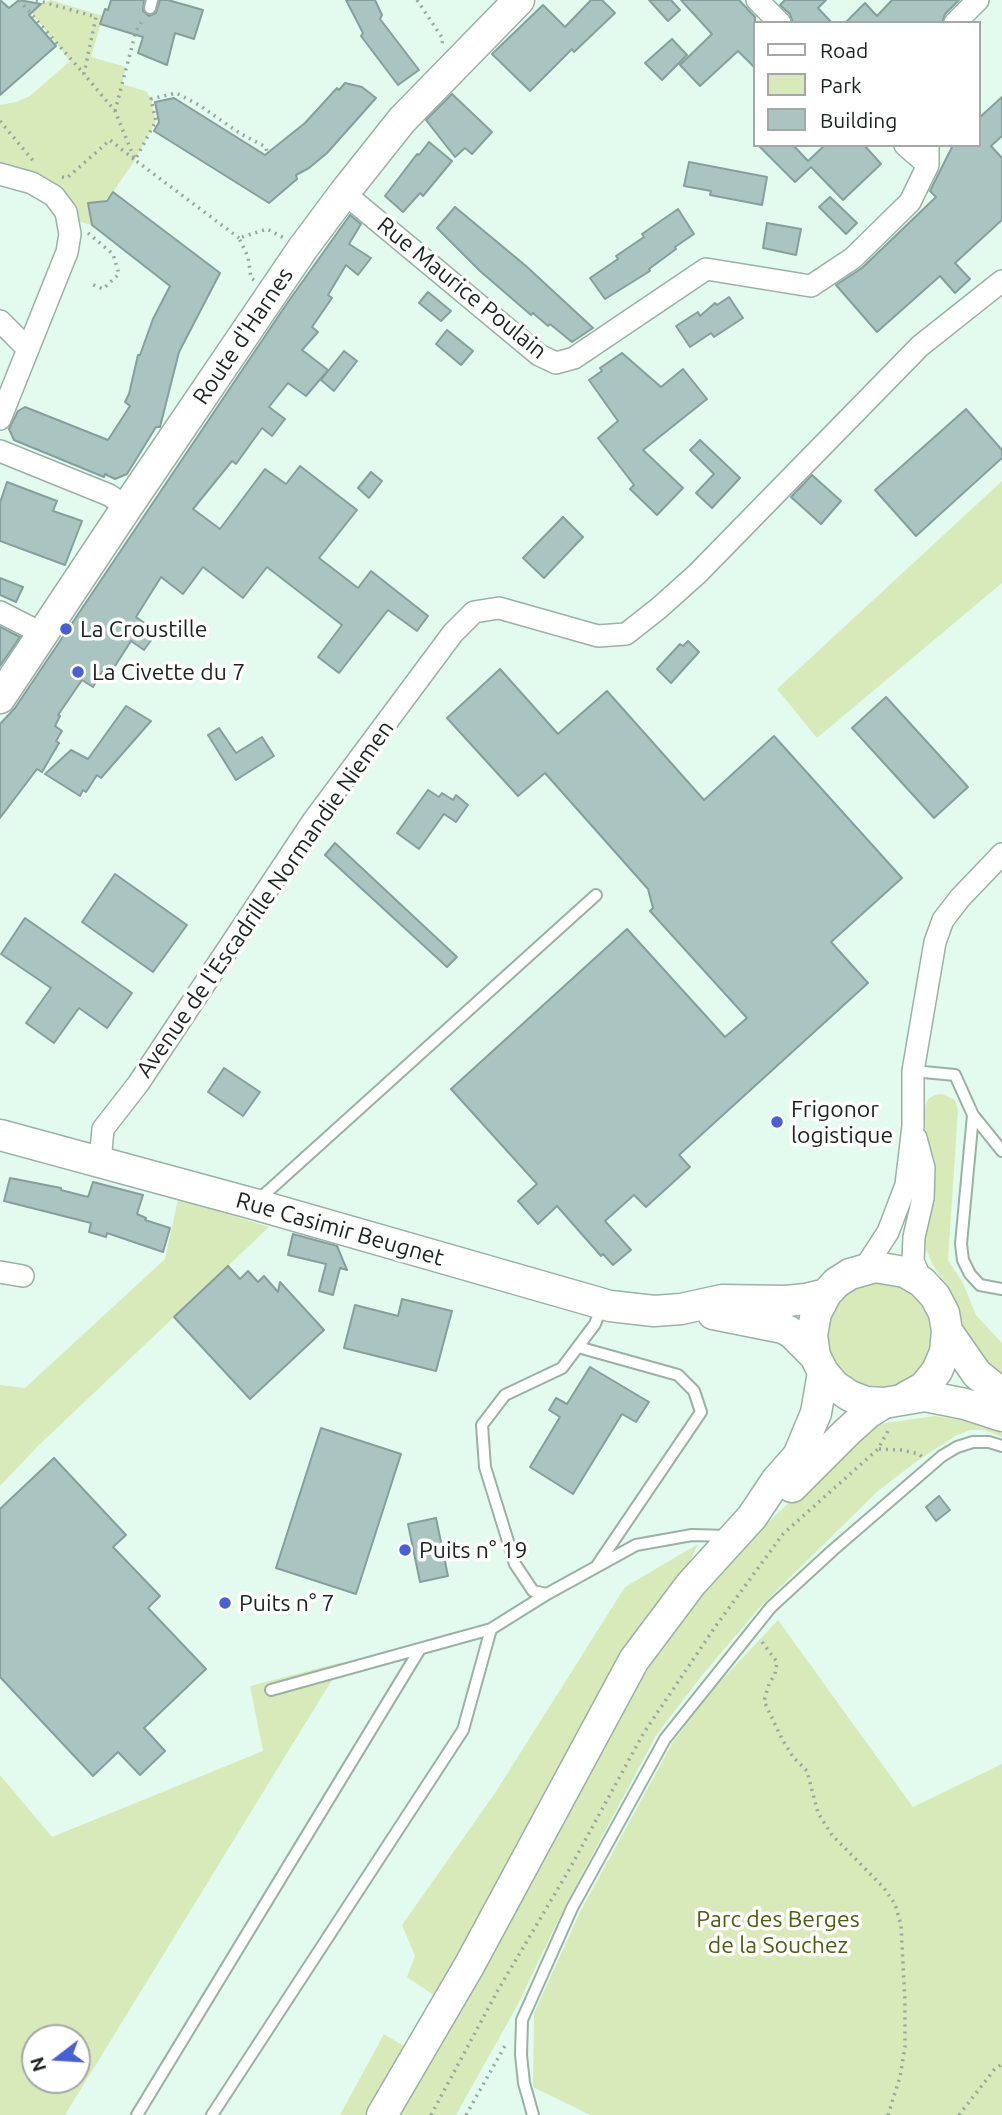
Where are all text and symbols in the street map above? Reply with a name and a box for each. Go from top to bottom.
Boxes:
legend [754,21,981,147]
text: Road [820,38,868,62]
text: Park [820,73,862,97]
text: Building [820,108,897,132]
street label: Rue Maurice Poulain [372,211,552,365]
street label: Route d'Harnes [187,262,299,410]
place label: La Croustille [80,615,208,643]
marker: La Croustille [58,621,74,637]
place label: La Civette du 7 [92,658,245,686]
marker: La Civette du 7 [70,664,86,680]
street label: Avenue de l'Escadrille Normandie Niemen [130,715,400,1083]
place label: Frigonor logistique [791,1095,893,1149]
marker: Frigonor logistique [769,1114,785,1130]
street label: Rue Casimir Beugnet [233,1186,447,1272]
place label: Puits n° 19 [419,1536,528,1564]
marker: Puits n° 19 [397,1542,413,1558]
place label: Puits n° 7 [239,1589,335,1617]
marker: Puits n° 7 [217,1595,233,1611]
park label: Parc des Berges de la Souchez [696,1905,860,1959]
north arrow [21,2024,91,2094]
text: N [25,2055,50,2075]

